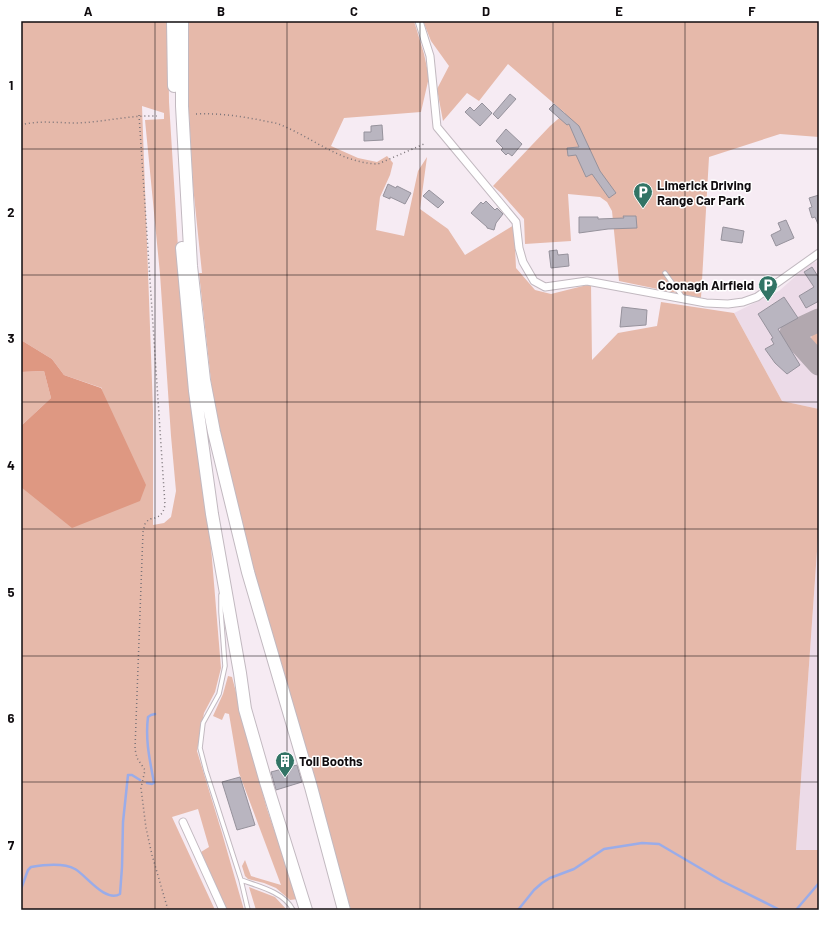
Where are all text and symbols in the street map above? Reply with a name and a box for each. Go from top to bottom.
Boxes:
text: A [84,3,93,19]
text: B [217,3,225,19]
text: C [350,3,358,19]
text: D [482,3,490,19]
text: E [615,3,623,19]
text: F [748,3,756,19]
text: 1 [9,77,13,93]
place label: Limerick Driving Range Car Park [657,177,751,208]
parking icon: Limerick Driving Range Car Park [632,181,654,209]
text: 2 [7,204,15,220]
parking icon: Coonagh Airfield [757,274,779,302]
place label: Coonagh Airfield [658,277,754,293]
text: 3 [7,330,15,346]
text: 4 [7,457,15,473]
text: 5 [7,584,15,600]
text: 6 [8,710,15,726]
building icon: Toll Booths [274,750,296,778]
place label: Toll Booths [299,753,363,769]
text: 7 [8,837,15,853]

